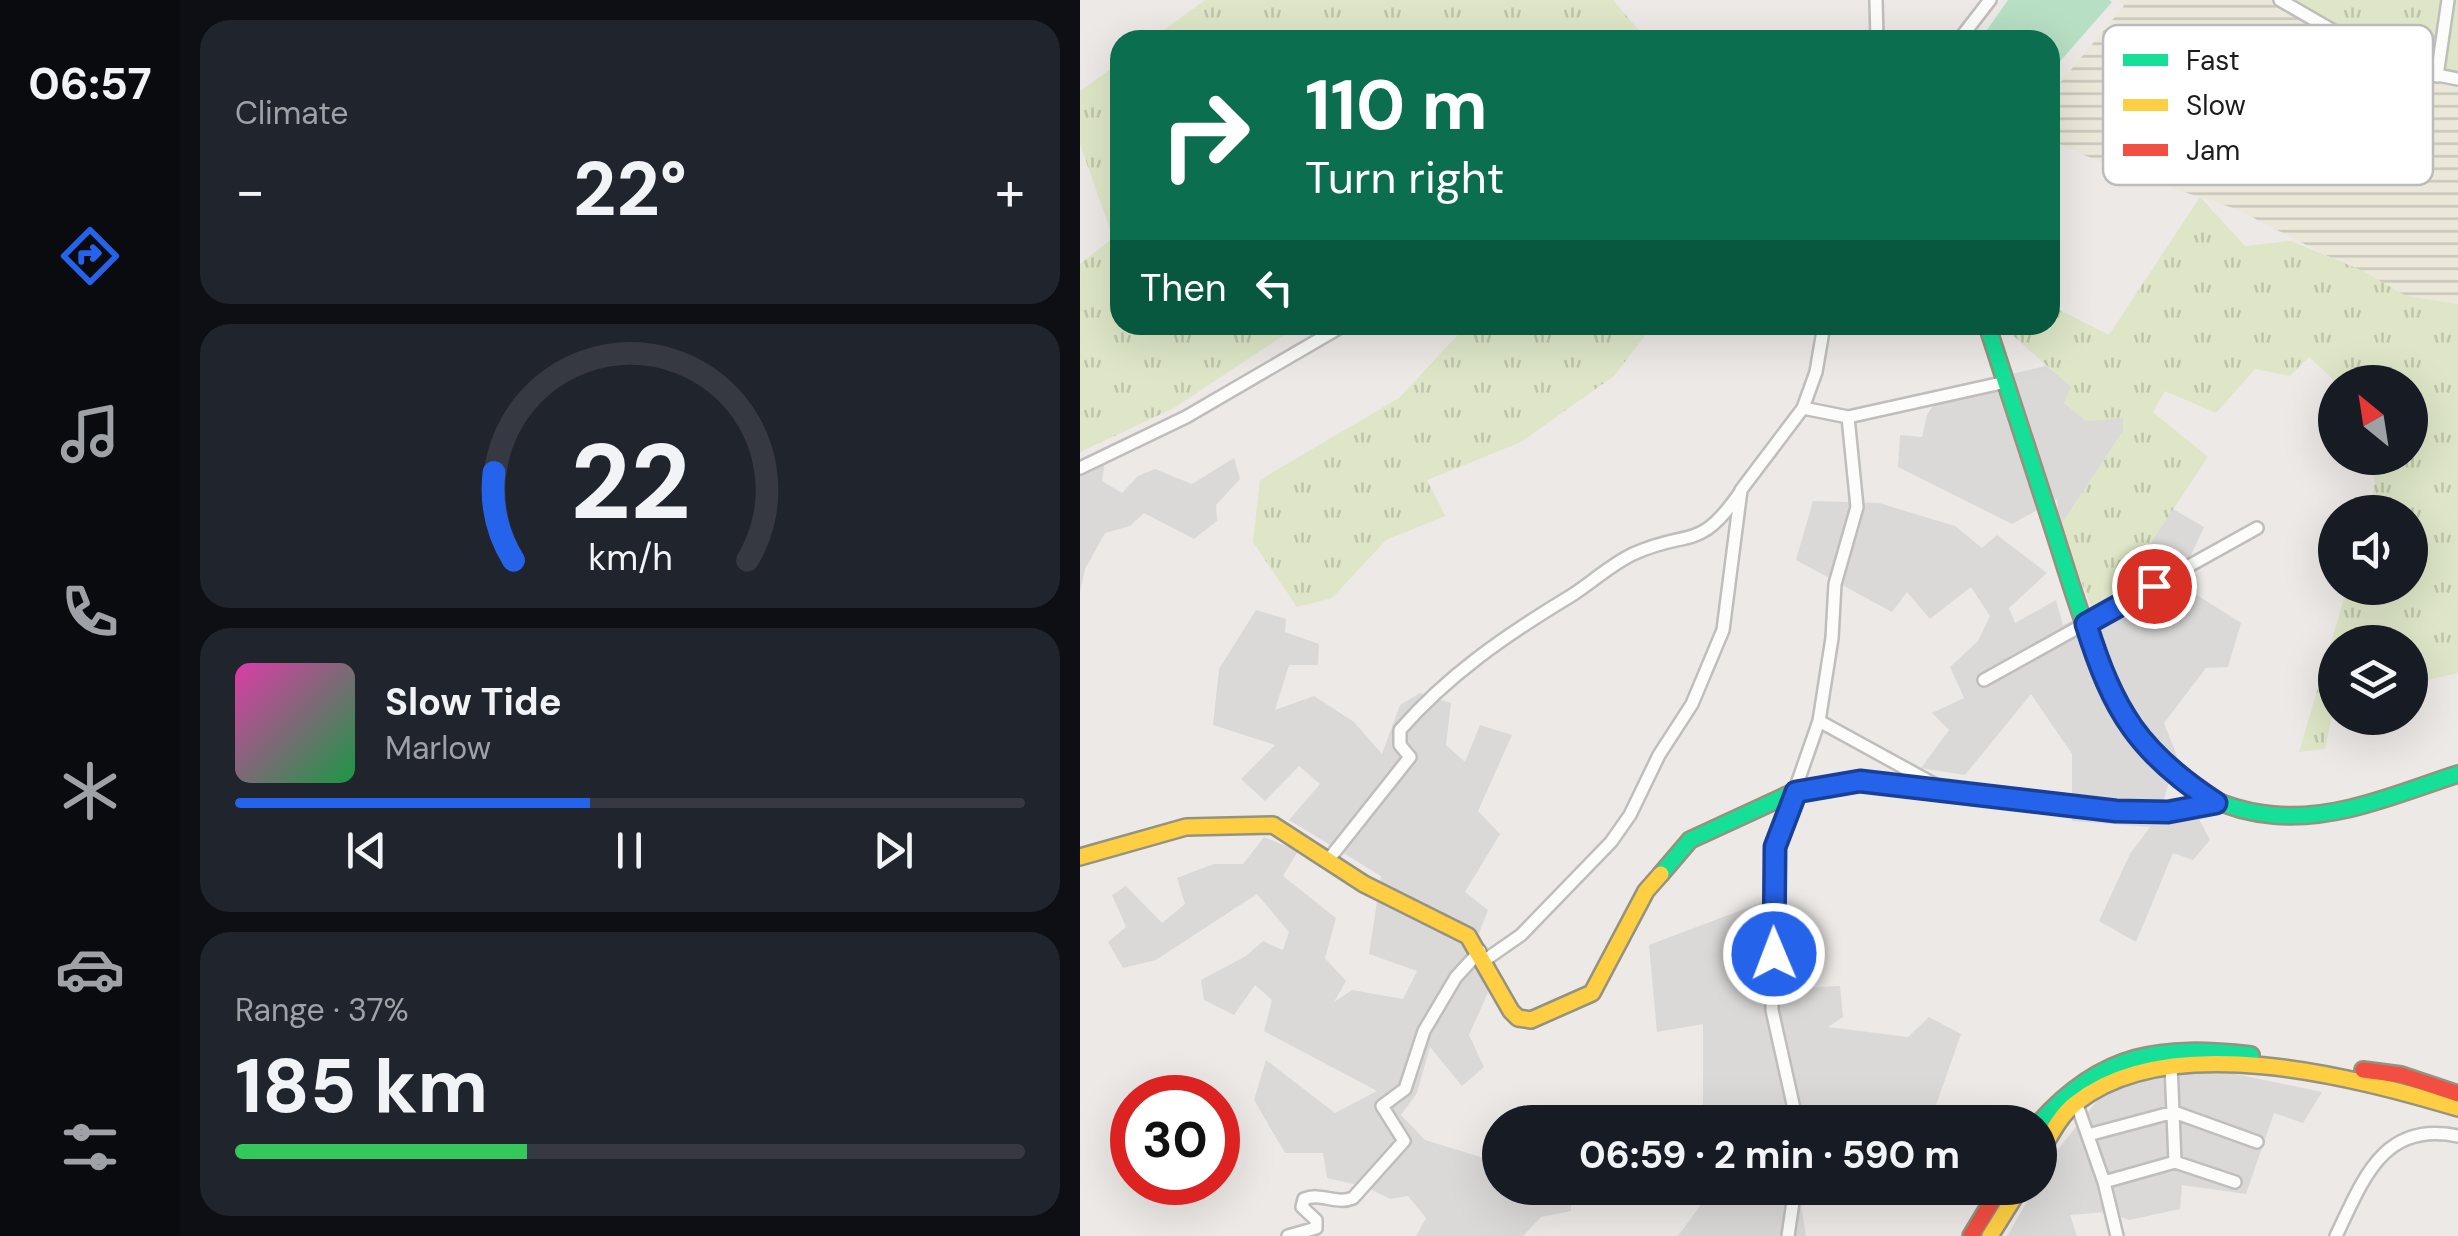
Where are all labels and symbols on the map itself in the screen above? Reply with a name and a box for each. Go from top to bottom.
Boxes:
legend [2103,25,2433,185]
text: Fast [2186,42,2240,79]
text: Slow [2186,87,2246,124]
text: Jam [2186,132,2240,169]
north arrow [2318,365,2428,475]
pin [2112,544,2197,629]
position arrow [1722,902,1826,1006]
speed limit sign: 30 [1110,1075,1240,1205]

